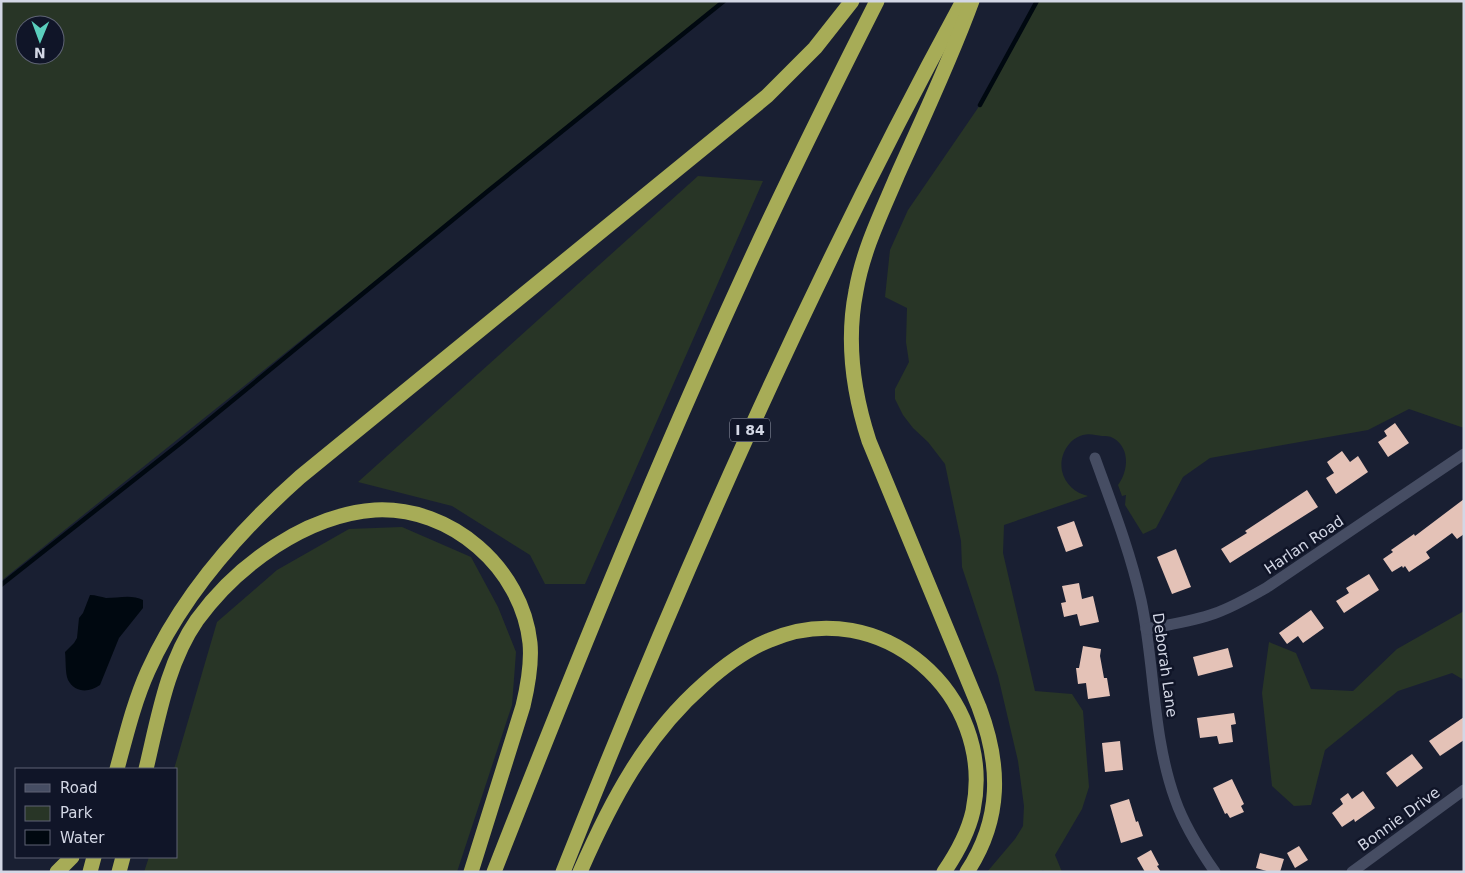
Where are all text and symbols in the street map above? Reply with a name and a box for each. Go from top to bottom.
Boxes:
north arrow [15,15,65,65]
text: N [34,45,46,61]
road number: I 84 [730,418,770,442]
street label: Harlan Road [1261,512,1347,578]
street label: Deborah Lane [1149,612,1181,718]
legend [15,768,178,858]
text: Road [60,779,98,797]
street label: Bonnie Drive [1355,783,1443,855]
text: Park [60,804,93,822]
text: Water [60,829,105,847]

